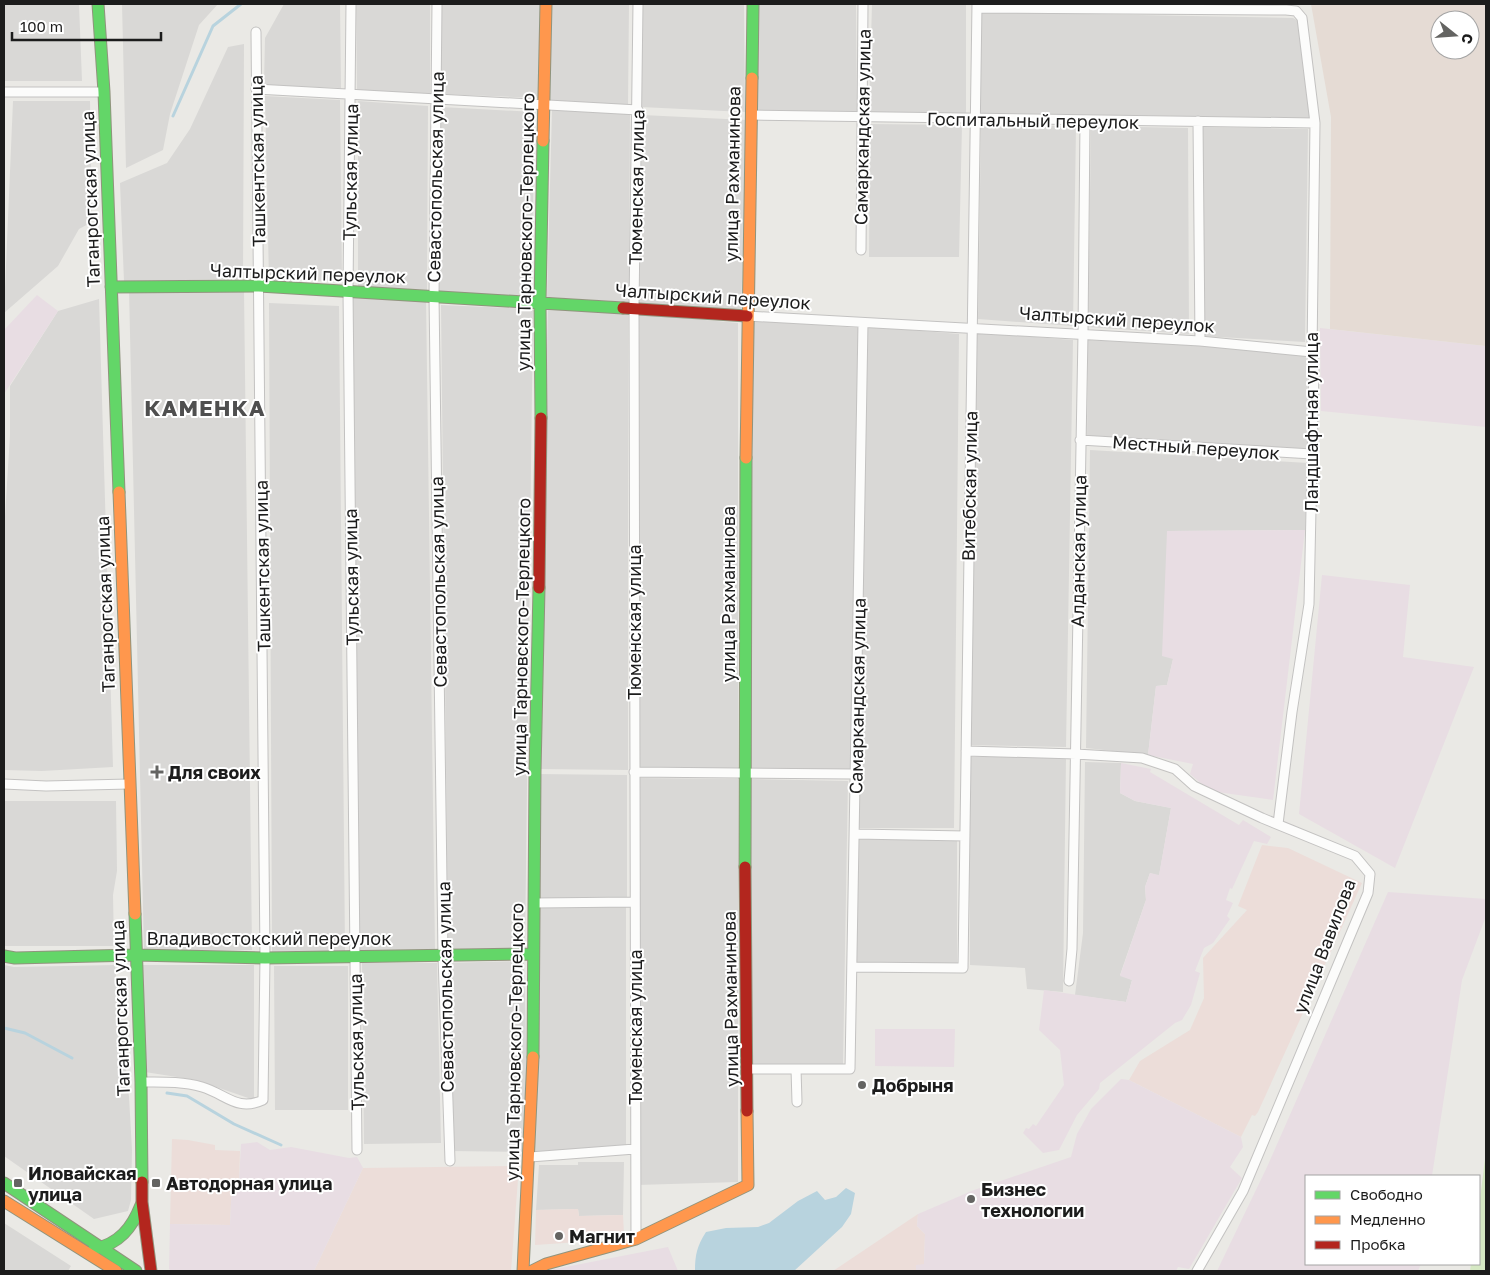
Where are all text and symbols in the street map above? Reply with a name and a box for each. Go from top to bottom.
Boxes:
scale bar [12,10,161,42]
north arrow [1430,10,1480,60]
text: 100 m [20,17,63,35]
street label: Самаркандская улица [849,29,875,225]
text: С [1458,32,1477,46]
street label: Севастопольская улица [422,71,448,283]
street label: Ташкентская улица [245,75,269,247]
street label: улица Рахманинова [719,86,745,262]
street label: улица Тарновского-Терлецкого [512,93,538,371]
street label: Тульская улица [338,103,362,241]
street label: Госпитальный переулок [927,107,1139,133]
street label: Тюменская улица [624,109,648,265]
street label: Таганрогская улица [76,110,104,288]
street label: Чалтырский переулок [210,259,406,287]
street label: Чалтырский переулок [614,278,812,314]
street label: Чалтырский переулок [1018,301,1216,337]
street label: Ландшафтная улица [1300,332,1322,512]
district label: КАМЕНКА [144,394,266,421]
street label: Витебская улица [957,411,981,561]
street label: Местный переулок [1111,430,1281,464]
street label: Алданская улица [1066,474,1090,628]
street label: Севастопольская улица [425,476,451,688]
street label: Ташкентская улица [250,480,274,652]
street label: улица Тарновского-Терлецкого [508,498,534,776]
street label: улица Рахманинова [717,506,739,682]
street label: Тульская улица [339,508,363,646]
street label: Таганрогская улица [91,515,119,693]
street label: Тюменская улица [623,544,645,700]
street label: Самаркандская улица [844,598,870,794]
place label: Для своих [168,761,261,783]
marker: Для своих [150,765,164,779]
street label: улица Вавилова [1288,876,1360,1016]
street label: Севастопольская улица [432,881,458,1093]
street label: улица Тарновского-Терлецкого [501,903,527,1181]
street label: улица Рахманинова [717,911,743,1087]
street label: Таганрогская улица [106,919,134,1097]
street label: Владивостокский переулок [146,927,392,949]
street label: Тюменская улица [624,949,646,1105]
street label: Тульская улица [344,973,368,1111]
place label: Добрыня [872,1074,953,1096]
marker: Добрыня [856,1079,868,1091]
place label: Иловайская улица [28,1162,137,1205]
place label: Автодорная улица [166,1172,332,1194]
legend [1305,1175,1480,1265]
marker: Иловайская улица [12,1177,24,1189]
marker: Автодорная улица [150,1177,162,1189]
place label: Бизнес технологии [981,1178,1084,1221]
text: Свободно [1350,1185,1423,1203]
marker: Бизнес технологии [965,1193,977,1205]
text: Медленно [1350,1210,1426,1228]
place label: Магнит [569,1225,635,1247]
marker: Магнит [553,1230,565,1242]
text: Пробка [1350,1235,1405,1253]

